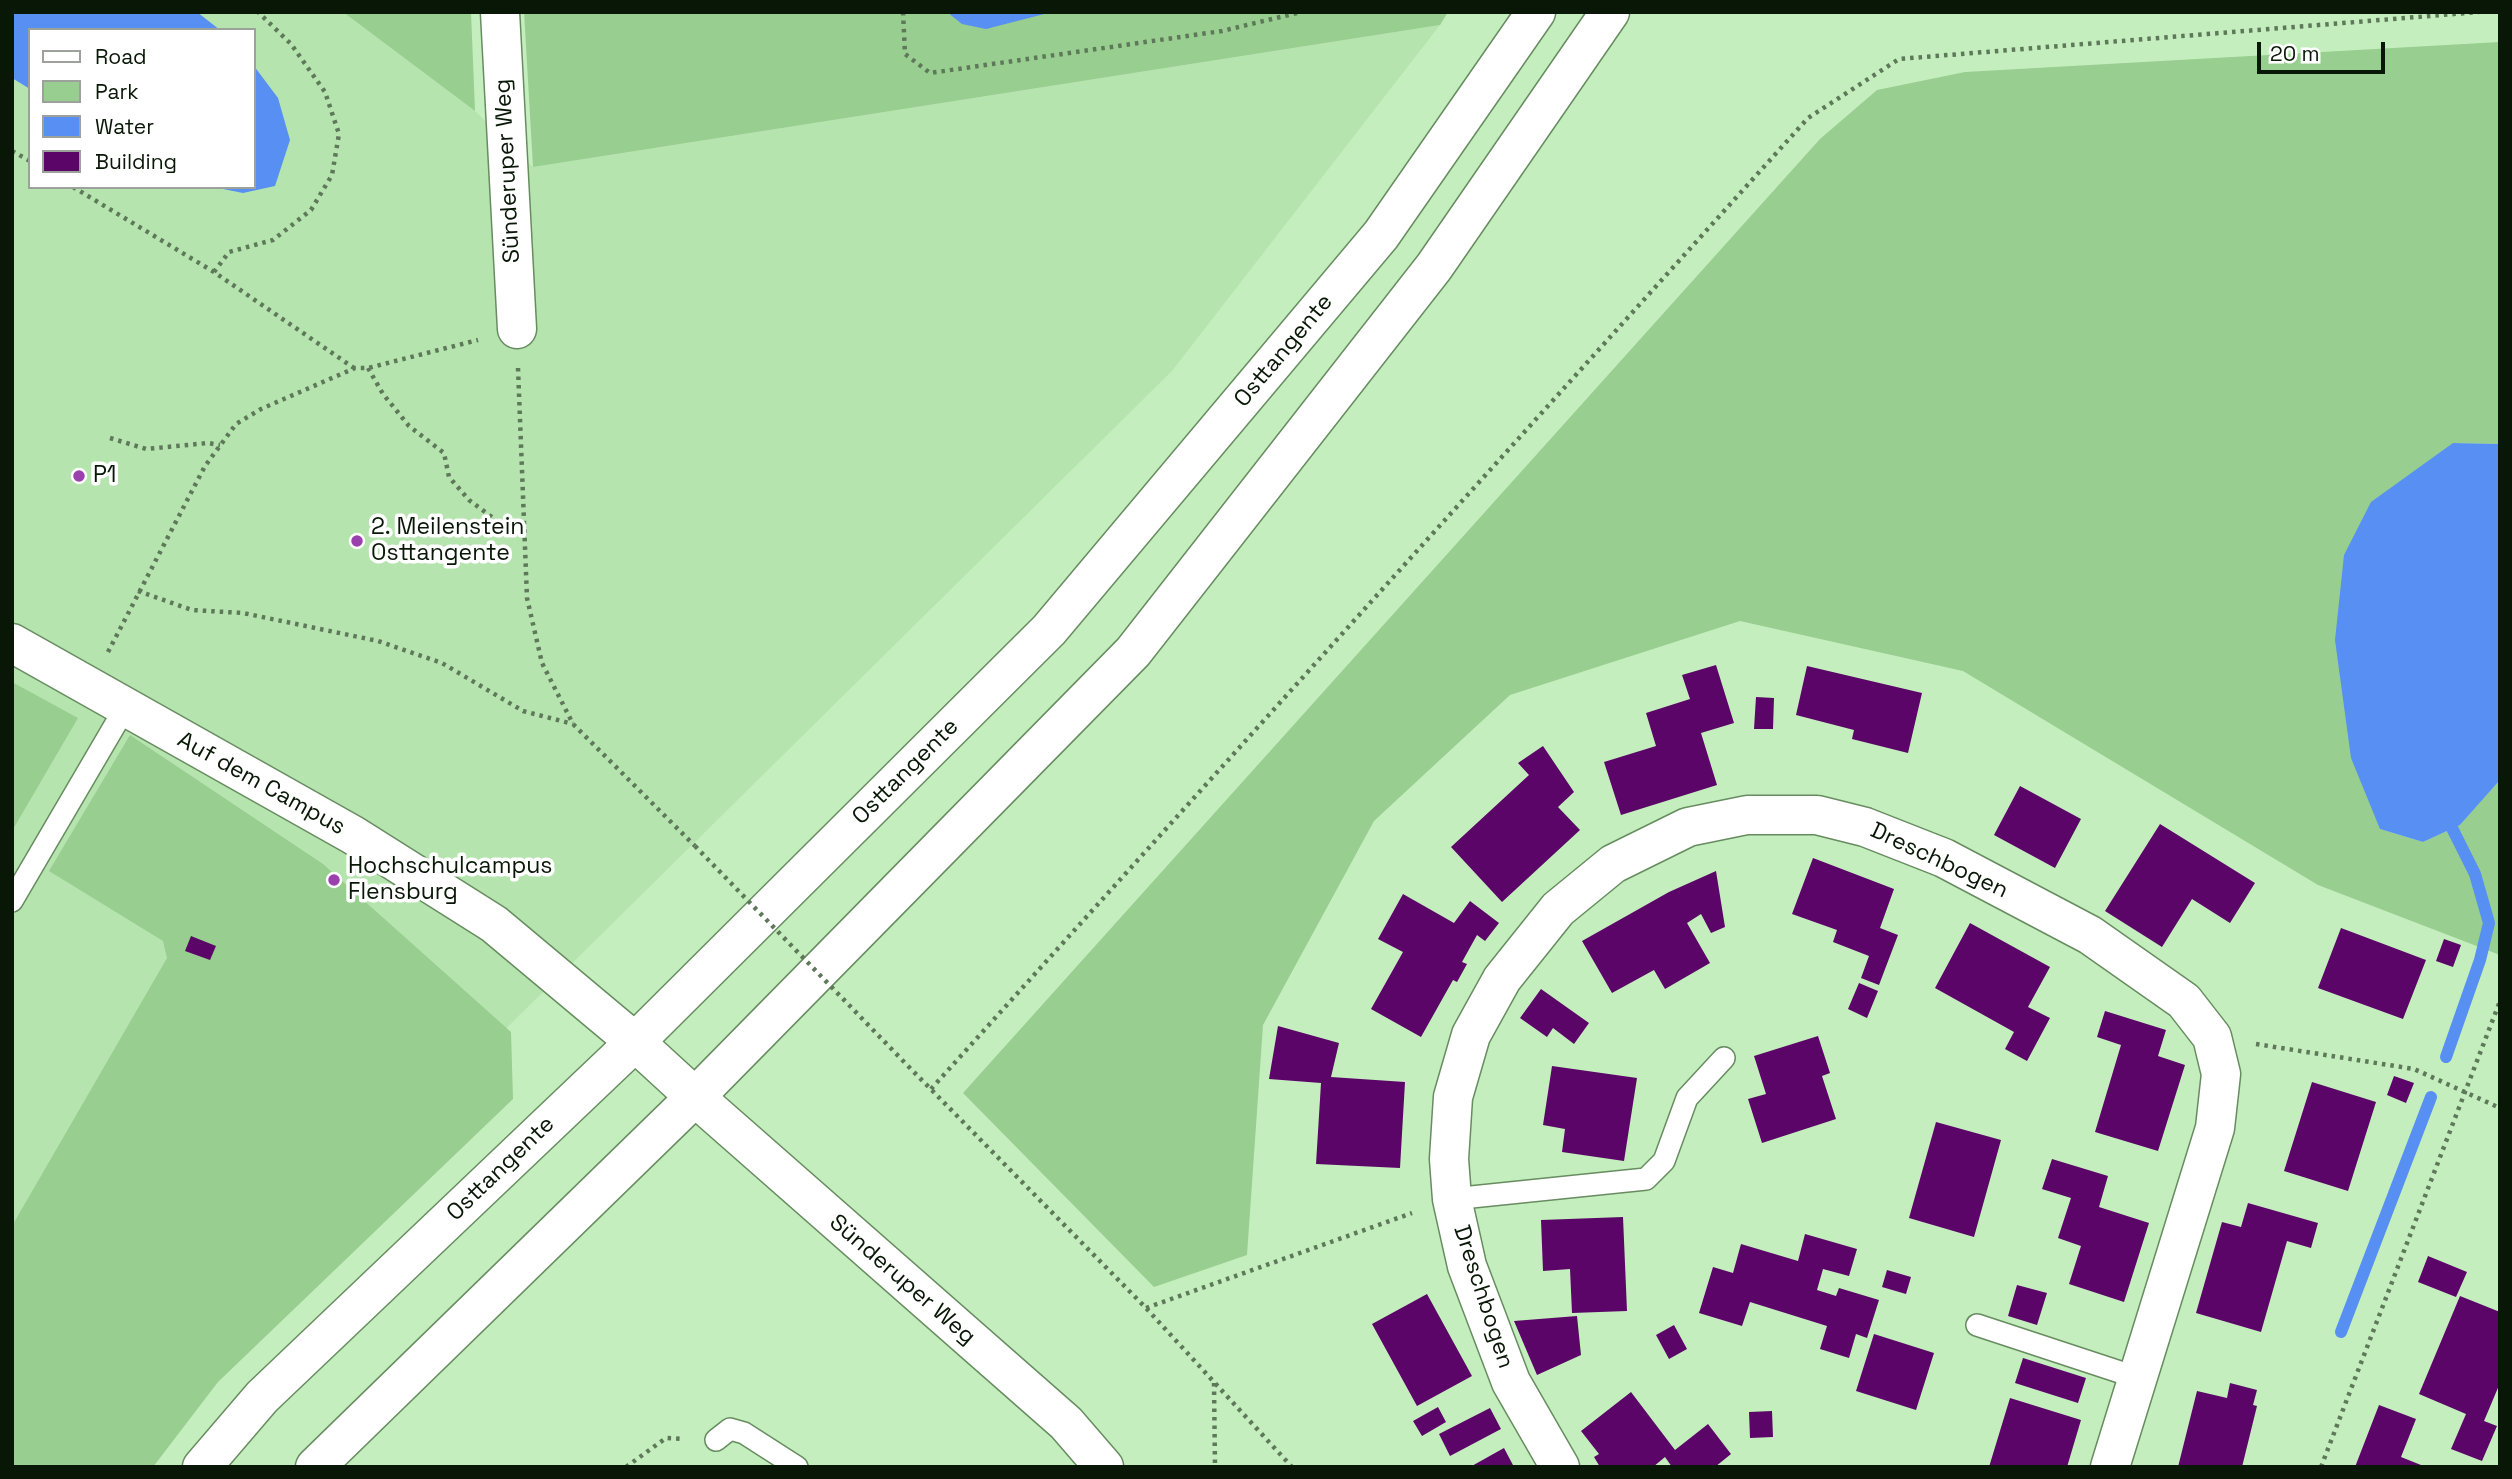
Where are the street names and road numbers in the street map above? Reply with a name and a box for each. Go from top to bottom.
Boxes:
street label: Sünderuper Weg [489,78,527,264]
street label: Osttangente [1229,289,1339,413]
street label: Osttangente [847,713,965,831]
street label: Auf dem Campus [172,726,350,842]
street label: Dreschbogen [1866,817,2012,905]
street label: Osttangente [442,1111,560,1227]
street label: Sünderuper Weg [823,1209,981,1351]
street label: Dreschbogen [1447,1222,1519,1372]

